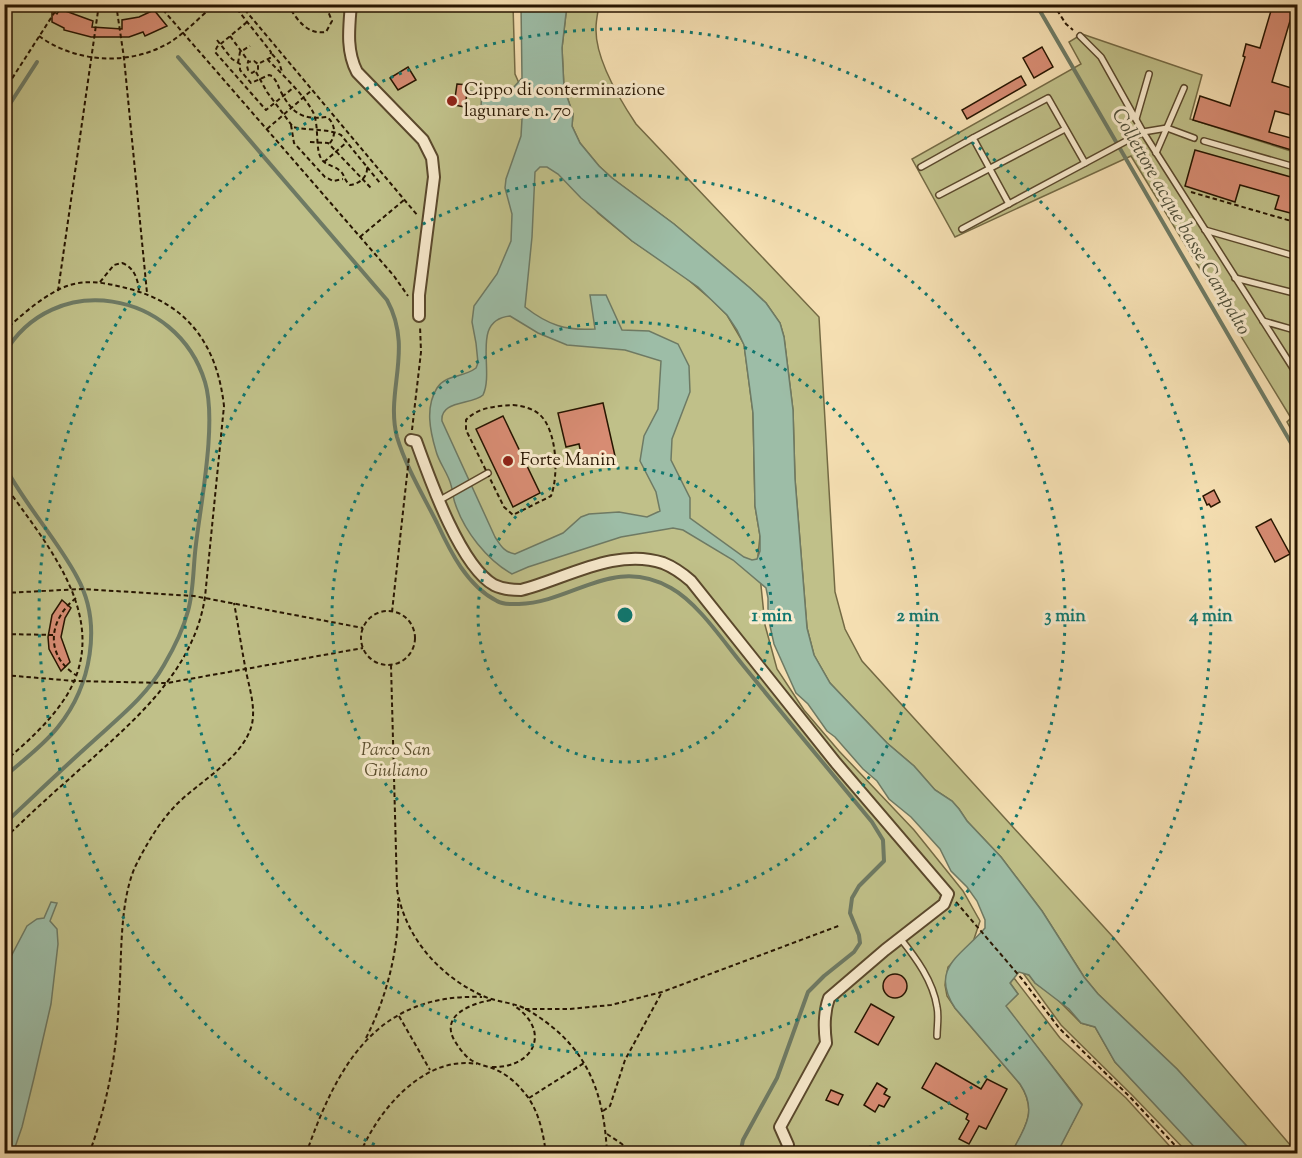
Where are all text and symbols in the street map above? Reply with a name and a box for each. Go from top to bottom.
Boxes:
place label: Cippo di conterminazione lagunare n. 70 [464,78,665,125]
marker: Cippo di conterminazione lagunare n. 70 [445,94,459,108]
water label: Collettore acque basse Campalto [1103,103,1257,341]
place label: Forte Manin [520,448,616,474]
marker: Forte Manin [501,454,515,468]
text: 1 min [752,604,793,630]
text: 2 min [897,604,940,630]
text: 3 min [1044,604,1086,630]
text: 4 min [1188,604,1233,630]
centre of rings [615,605,635,625]
park label: Parco San Giuliano [361,738,431,785]

